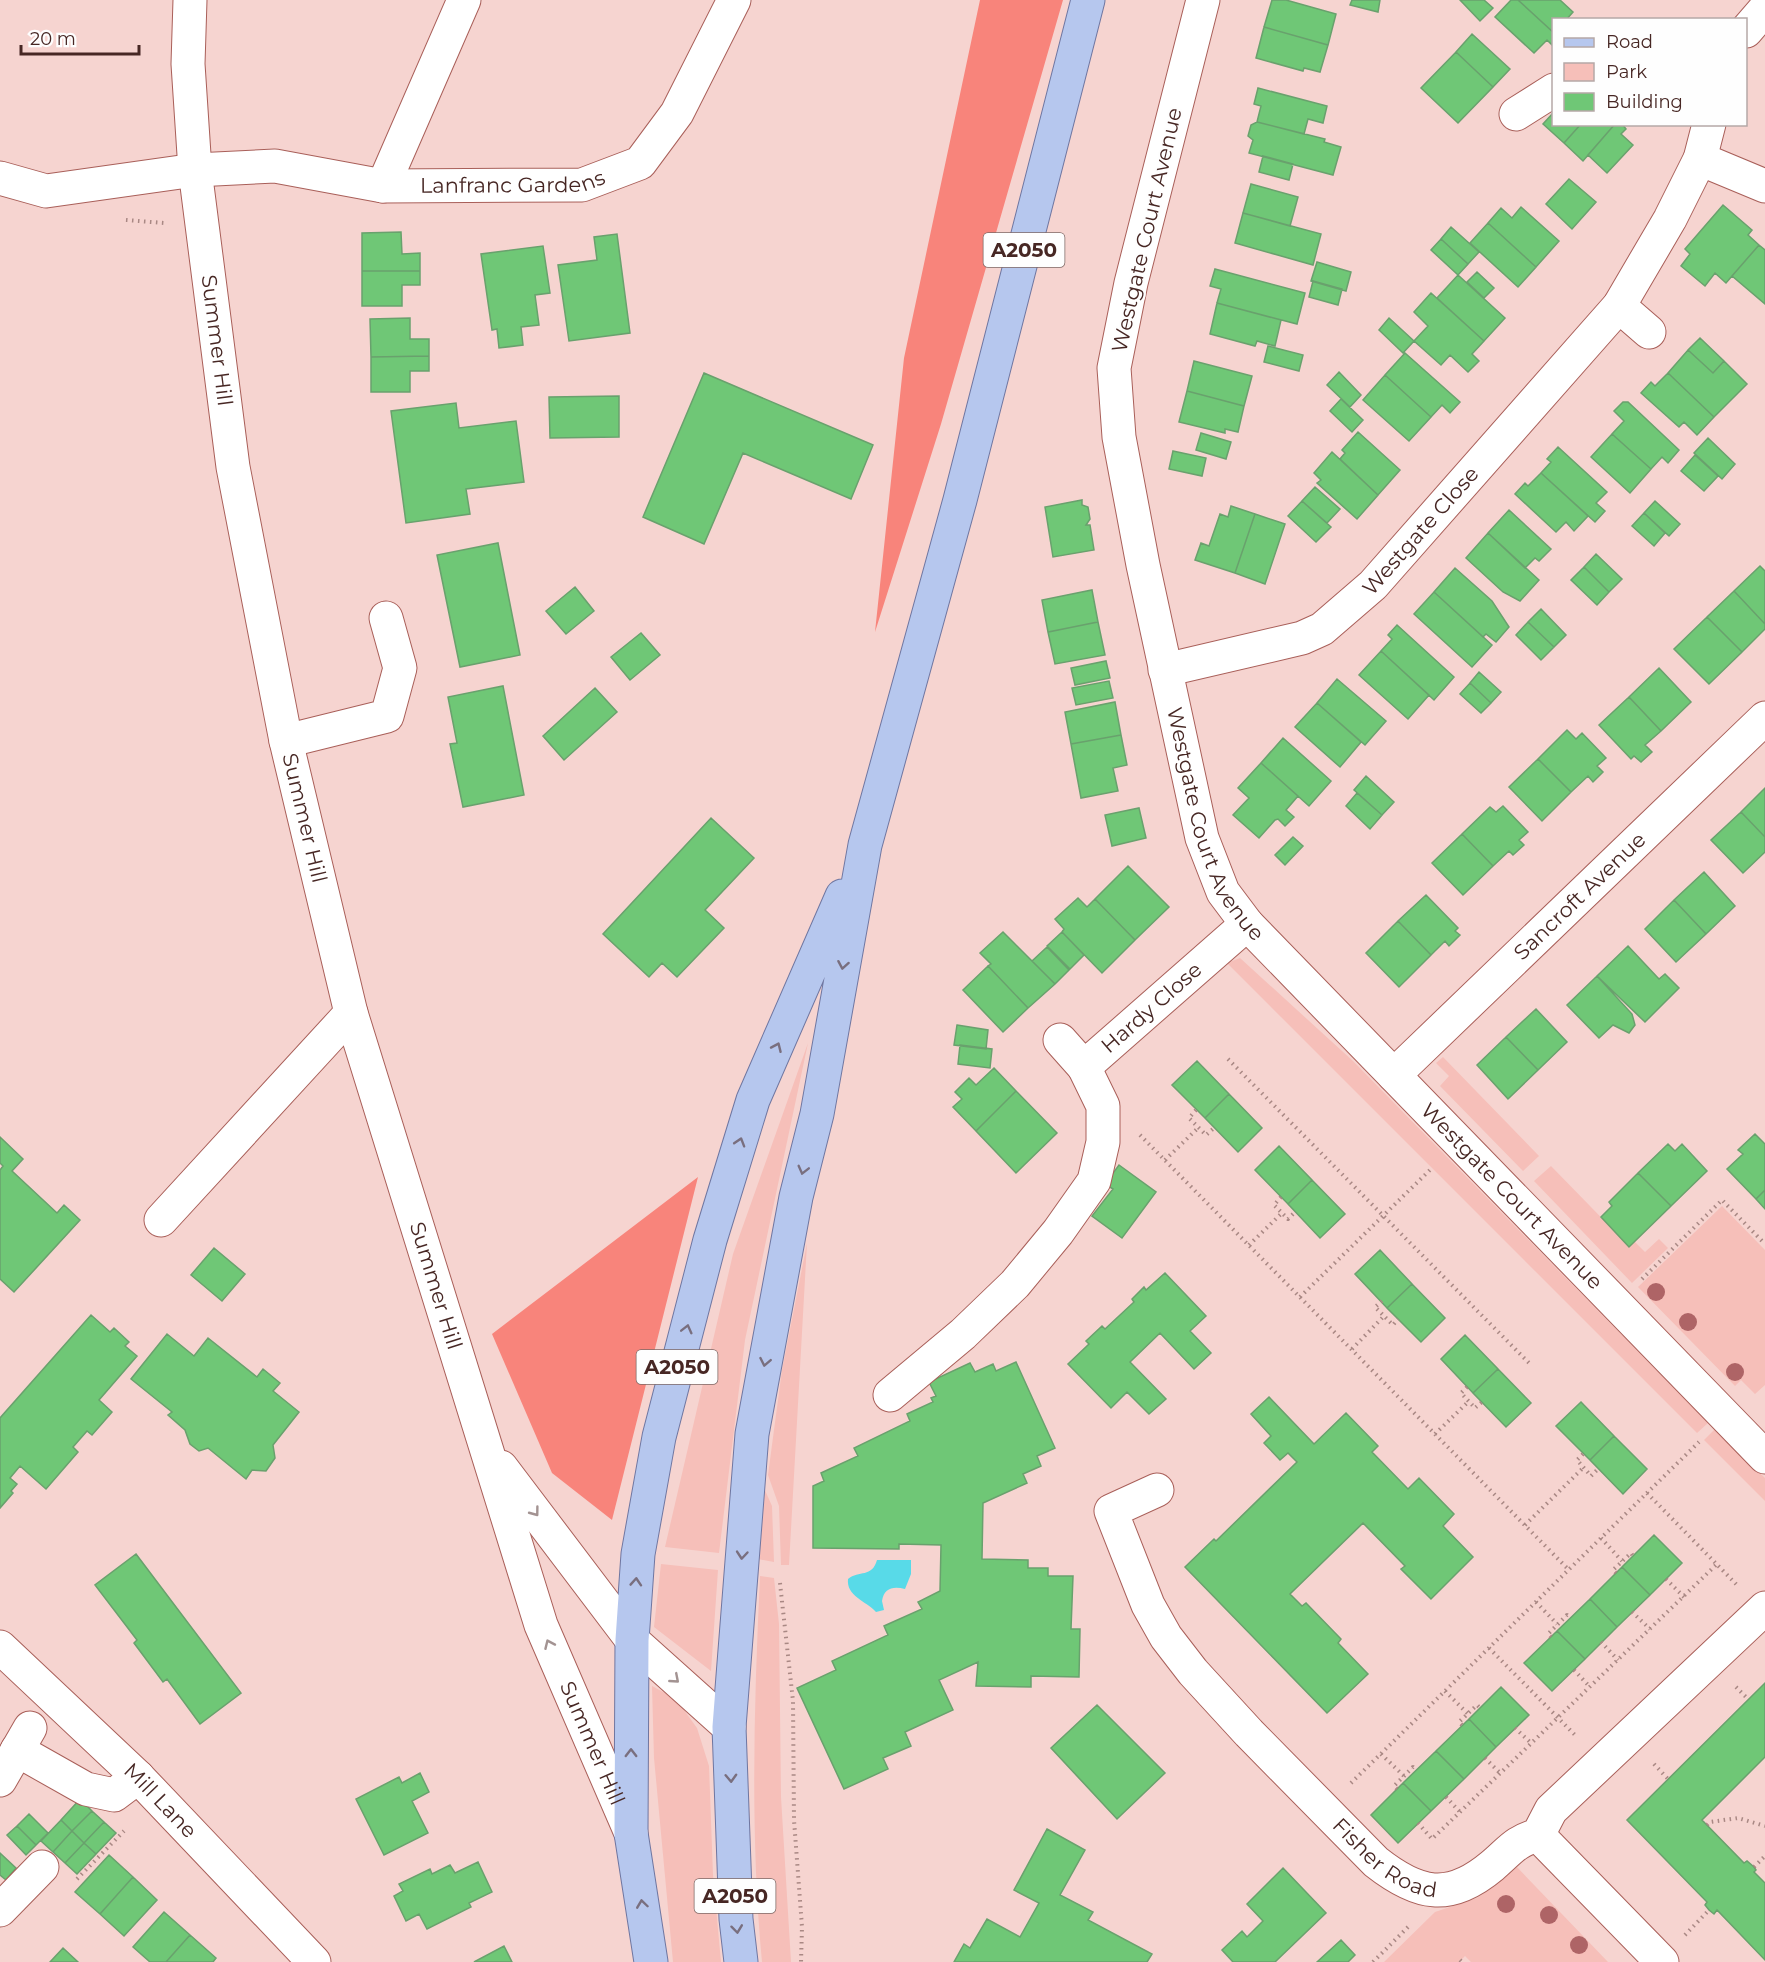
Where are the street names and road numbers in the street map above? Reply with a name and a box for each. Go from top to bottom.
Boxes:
street label: Westgate Court Avenue [1106,105,1187,355]
street label: Lanfranc Gardens [420,164,608,198]
road number: A2050 [984,233,1064,267]
street label: Summer Hill [196,273,238,407]
street label: Westgate Close [1357,461,1484,600]
street label: Westgate Court Avenue [1162,705,1269,946]
street label: Summer Hill [277,751,332,885]
street label: Sancroft Avenue [1509,827,1651,965]
street label: Hardy Close [1096,957,1207,1058]
street label: Westgate Court Avenue [1416,1097,1608,1294]
street label: Summer Hill [405,1219,468,1352]
road number: A2050 [636,1350,718,1384]
street label: Summer Hill [555,1677,630,1809]
street label: Mill Lane [119,1757,202,1843]
street label: Fisher Road [1328,1812,1439,1902]
road number: A2050 [694,1879,776,1913]

